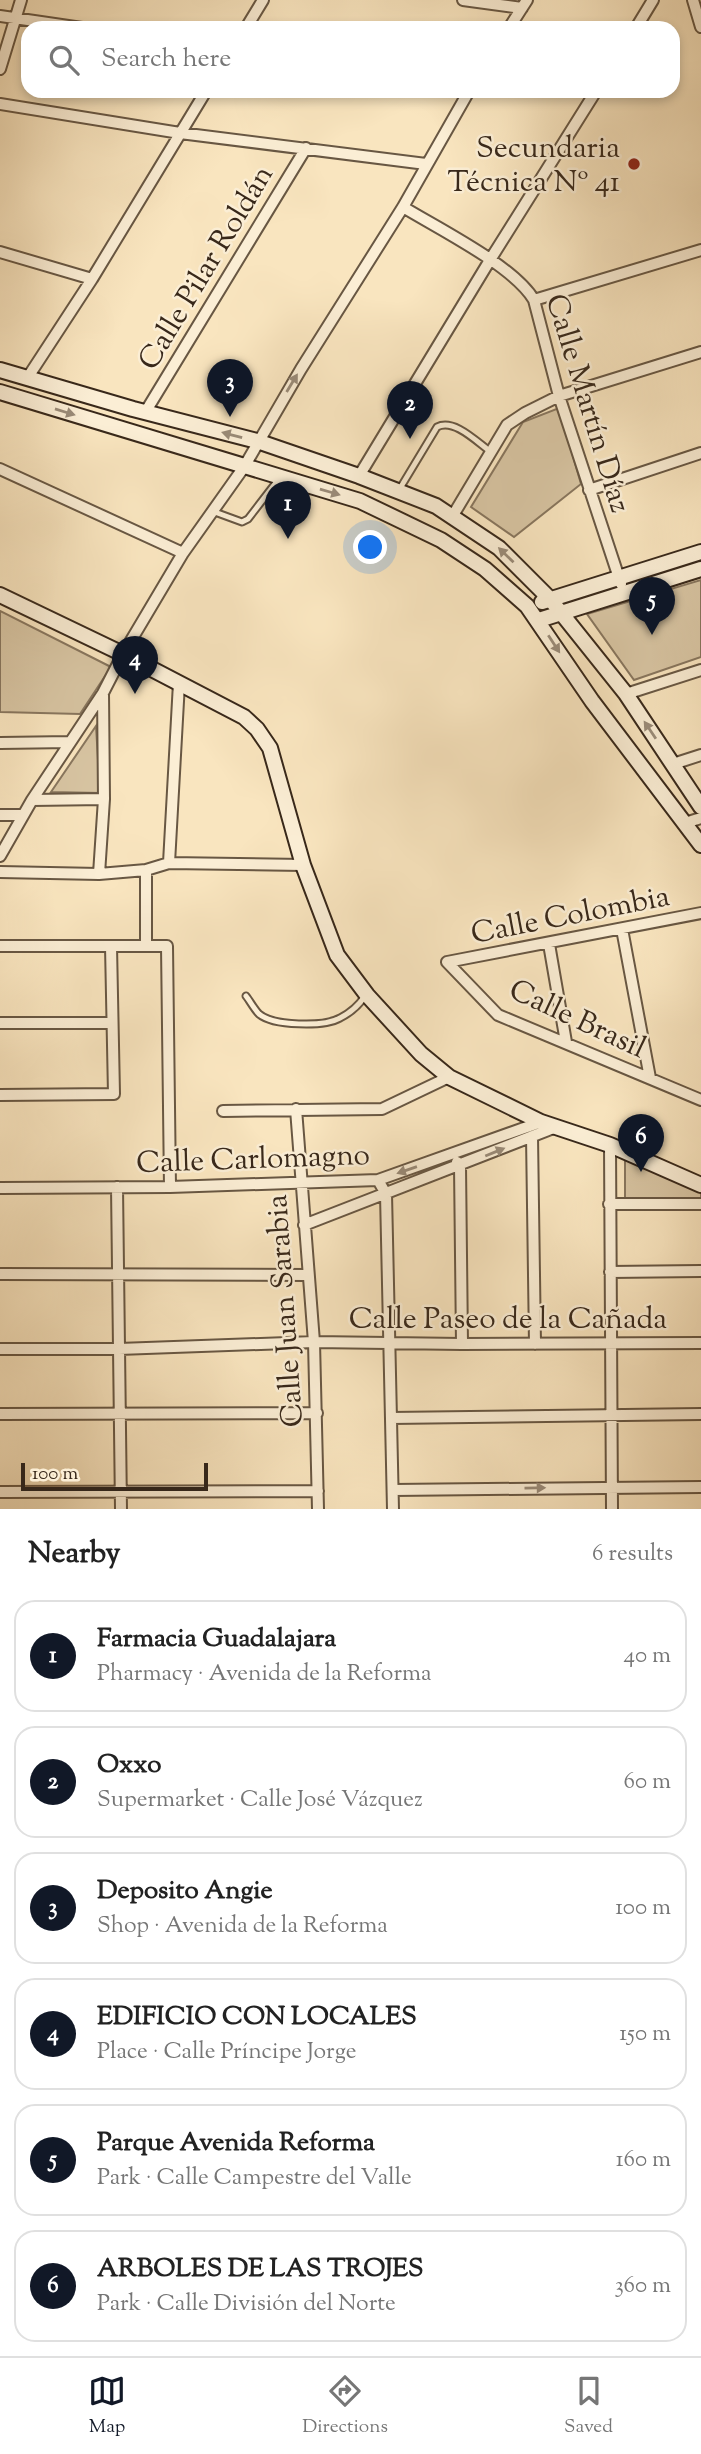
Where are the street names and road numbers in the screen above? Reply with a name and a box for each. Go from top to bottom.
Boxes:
street label: Calle Pilar Roldán [129,157,286,379]
street label: Calle Martín Díaz [533,289,640,519]
street label: Calle Colombia [467,876,674,957]
street label: Calle Brasil [501,970,653,1071]
street label: Calle Carlomagno [135,1135,371,1186]
street label: Calle Juan Sarabia [257,1193,316,1429]
street label: Calle Paseo de la Cañada [349,1299,667,1342]

